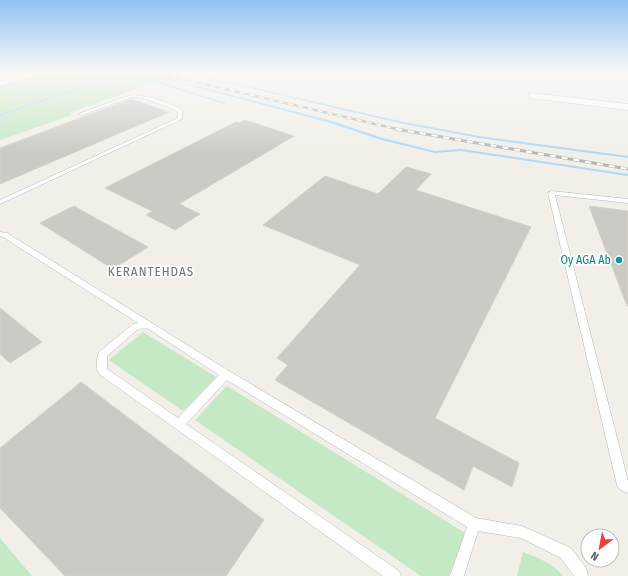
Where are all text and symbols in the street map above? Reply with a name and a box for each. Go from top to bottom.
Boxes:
place label: Oy AGA Ab [560,253,611,267]
marker: Oy AGA Ab [614,255,624,265]
district label: KERANTEHDAS [108,264,194,279]
north arrow [580,528,620,568]
text: N [589,549,601,563]

